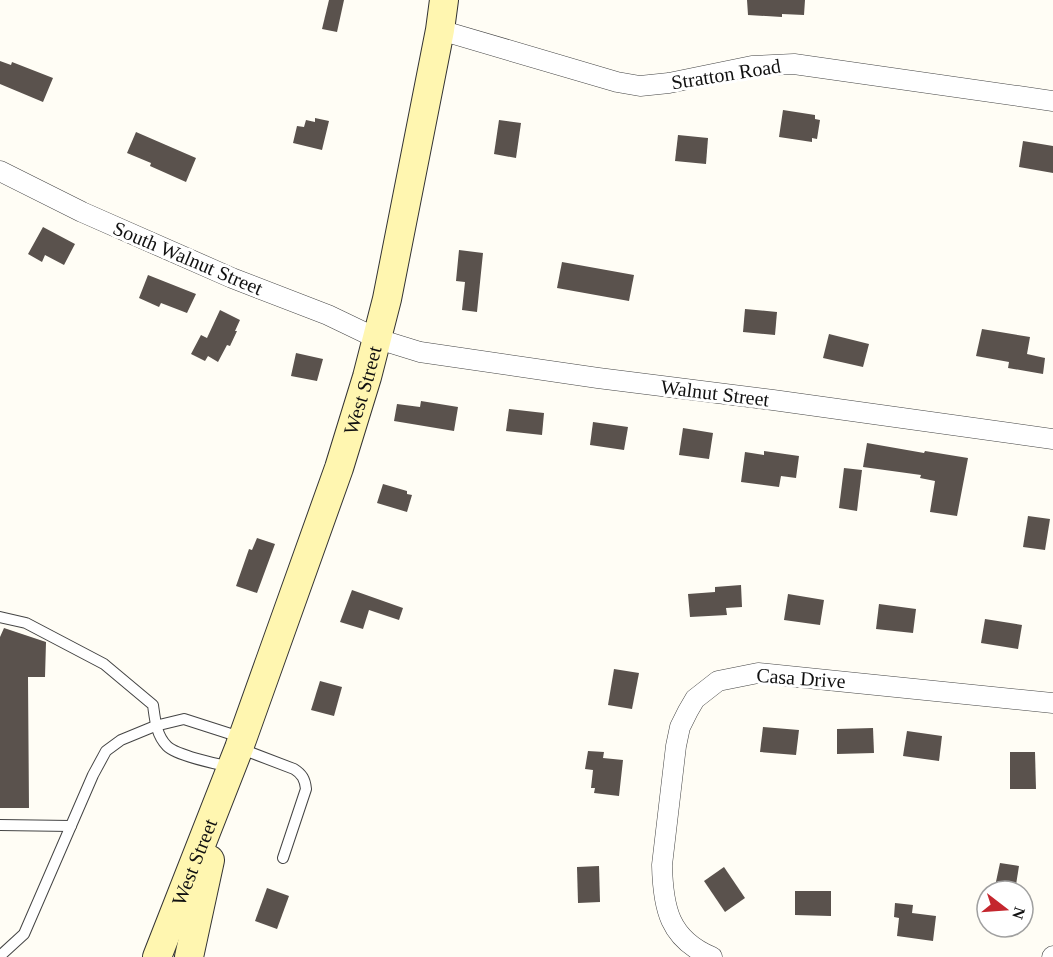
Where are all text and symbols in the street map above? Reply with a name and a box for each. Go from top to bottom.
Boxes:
street label: Stratton Road [670,54,782,94]
street label: South Walnut Street [110,217,266,300]
street label: West Street [339,343,386,437]
street label: Walnut Street [660,375,771,411]
street label: Casa Drive [756,664,846,692]
street label: West Street [167,815,221,909]
north arrow [975,879,1035,939]
text: N [1009,905,1029,922]

